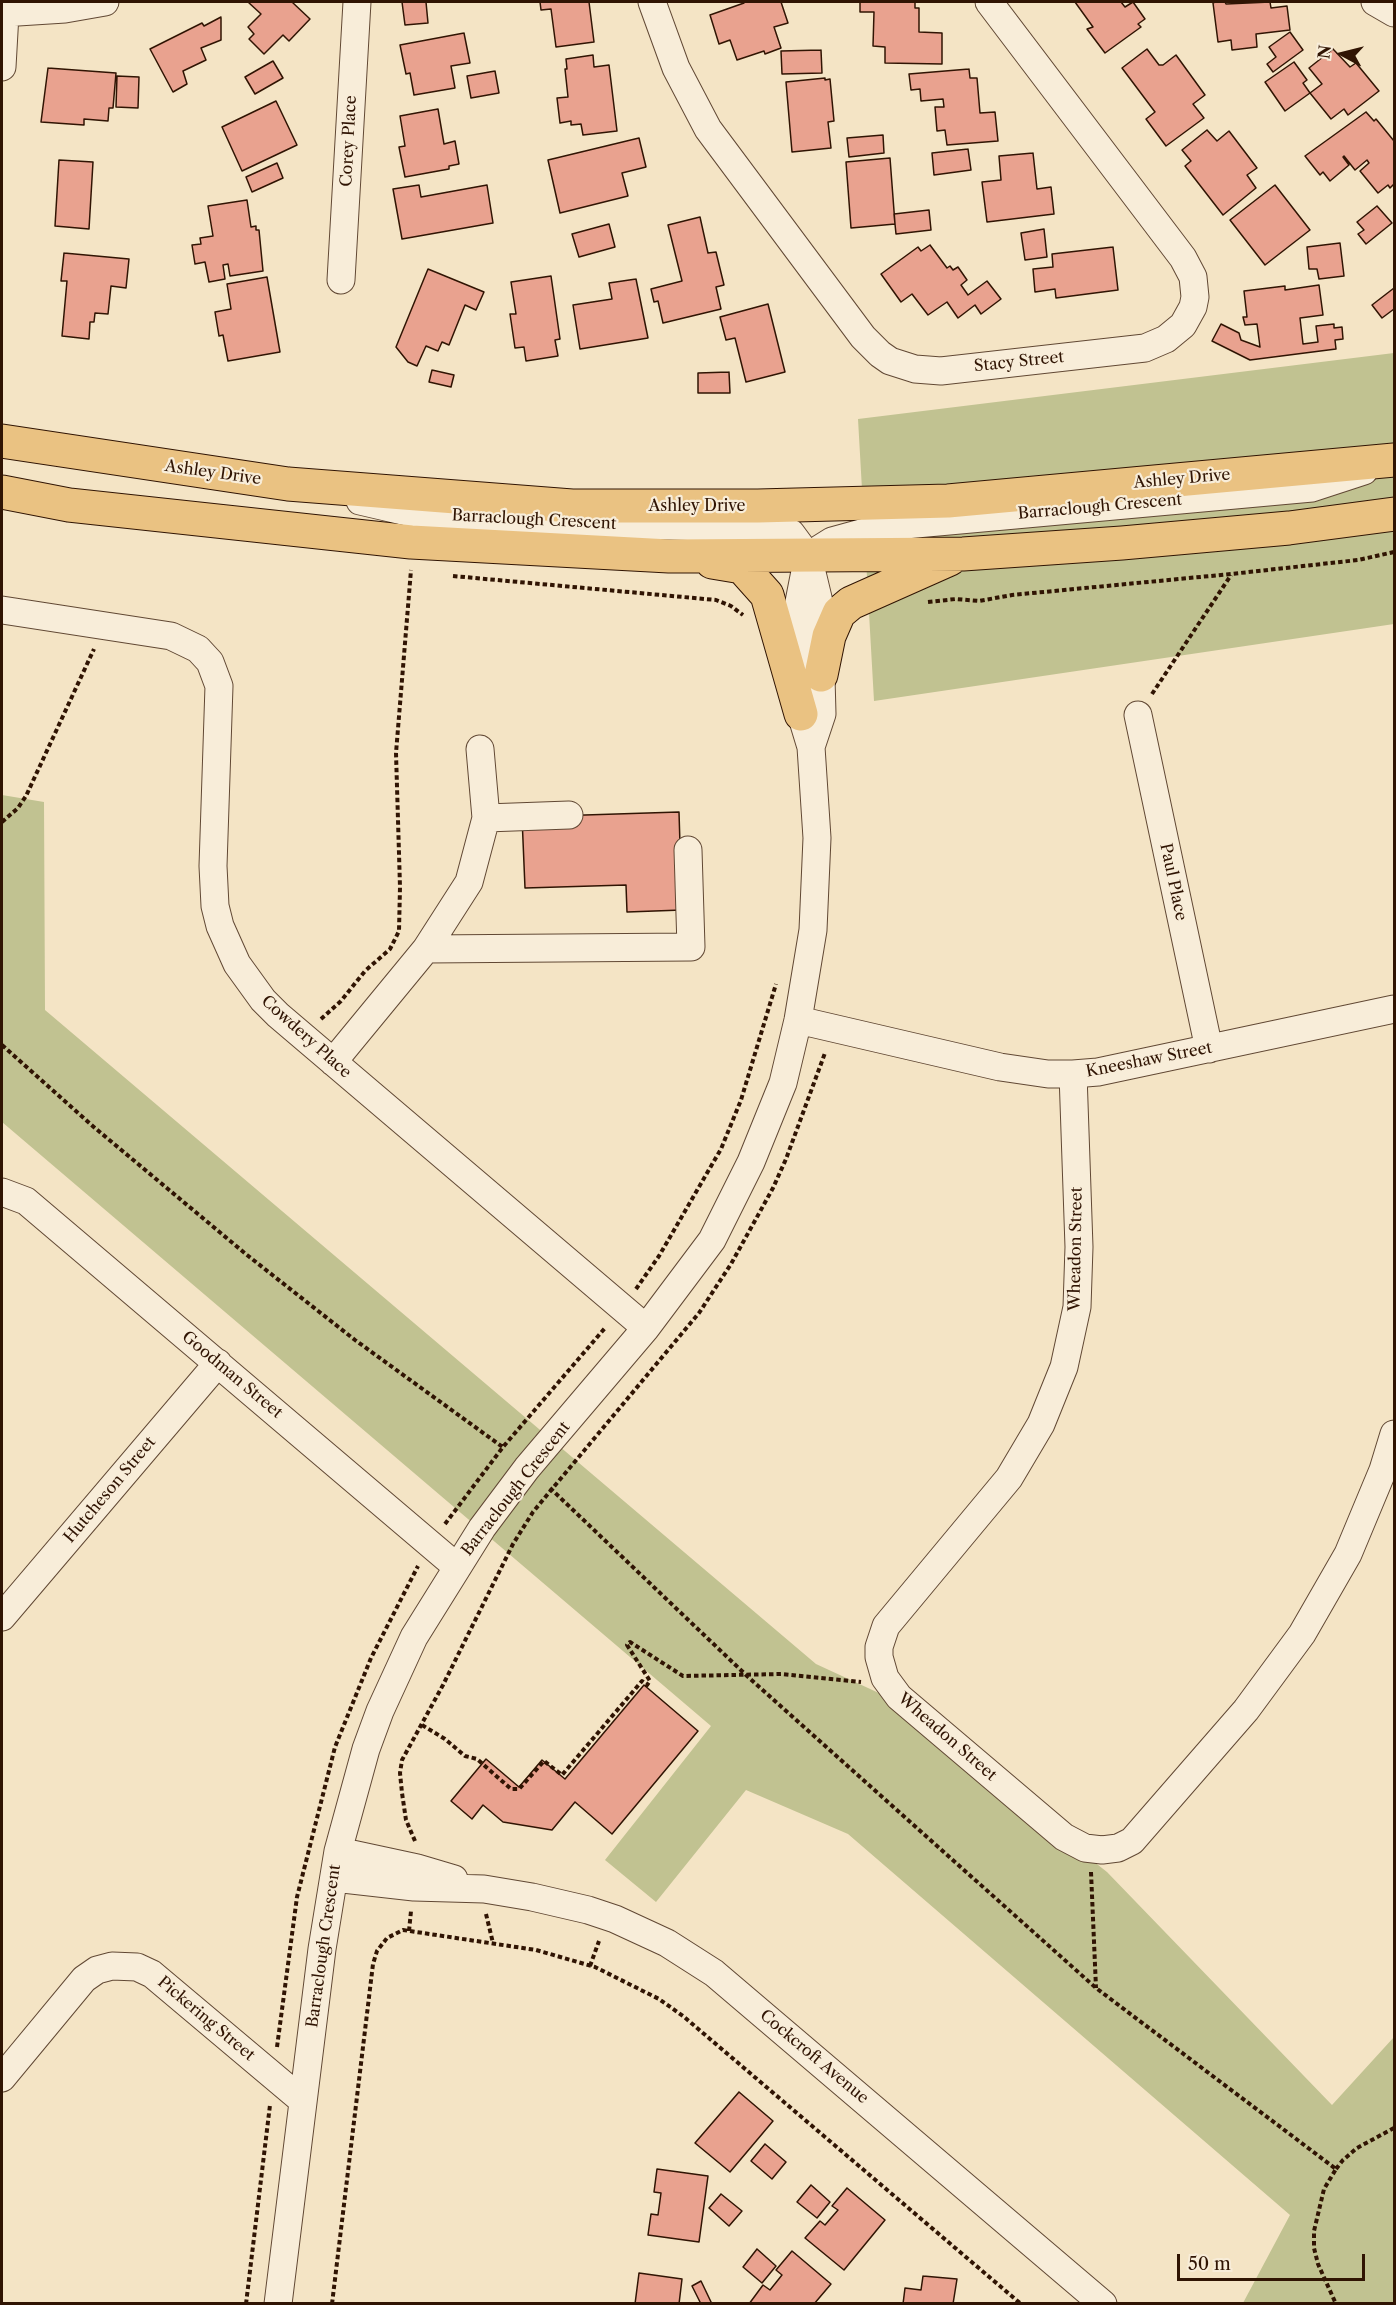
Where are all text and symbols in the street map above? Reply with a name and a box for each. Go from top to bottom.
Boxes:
north arrow [1312,24,1372,84]
text: N [1313,44,1335,60]
street label: Corey Place [337,95,361,187]
street label: Stacy Street [973,348,1065,376]
street label: Ashley Drive [164,457,262,489]
street label: Ashley Drive [1133,465,1231,493]
street label: Barraclough Crescent [1017,490,1183,524]
street label: Ashley Drive [649,496,745,516]
street label: Barraclough Crescent [451,506,617,534]
street label: Paul Place [1155,841,1191,923]
street label: Cowdery Place [257,992,355,1082]
street label: Kneeshaw Street [1084,1038,1214,1082]
street label: Wheadon Street [1065,1187,1087,1311]
street label: Goodman Street [178,1327,286,1423]
street label: Barraclough Crescent [458,1418,574,1560]
street label: Hutcheson Street [60,1433,160,1547]
street label: Wheadon Street [894,1689,1000,1785]
street label: Barraclough Crescent [303,1863,345,2029]
street label: Pickering Street [153,1973,259,2065]
street label: Cockcroft Avenue [756,2006,872,2108]
scale bar [1180,2242,1368,2280]
text: 50 m [1188,2253,1231,2275]

